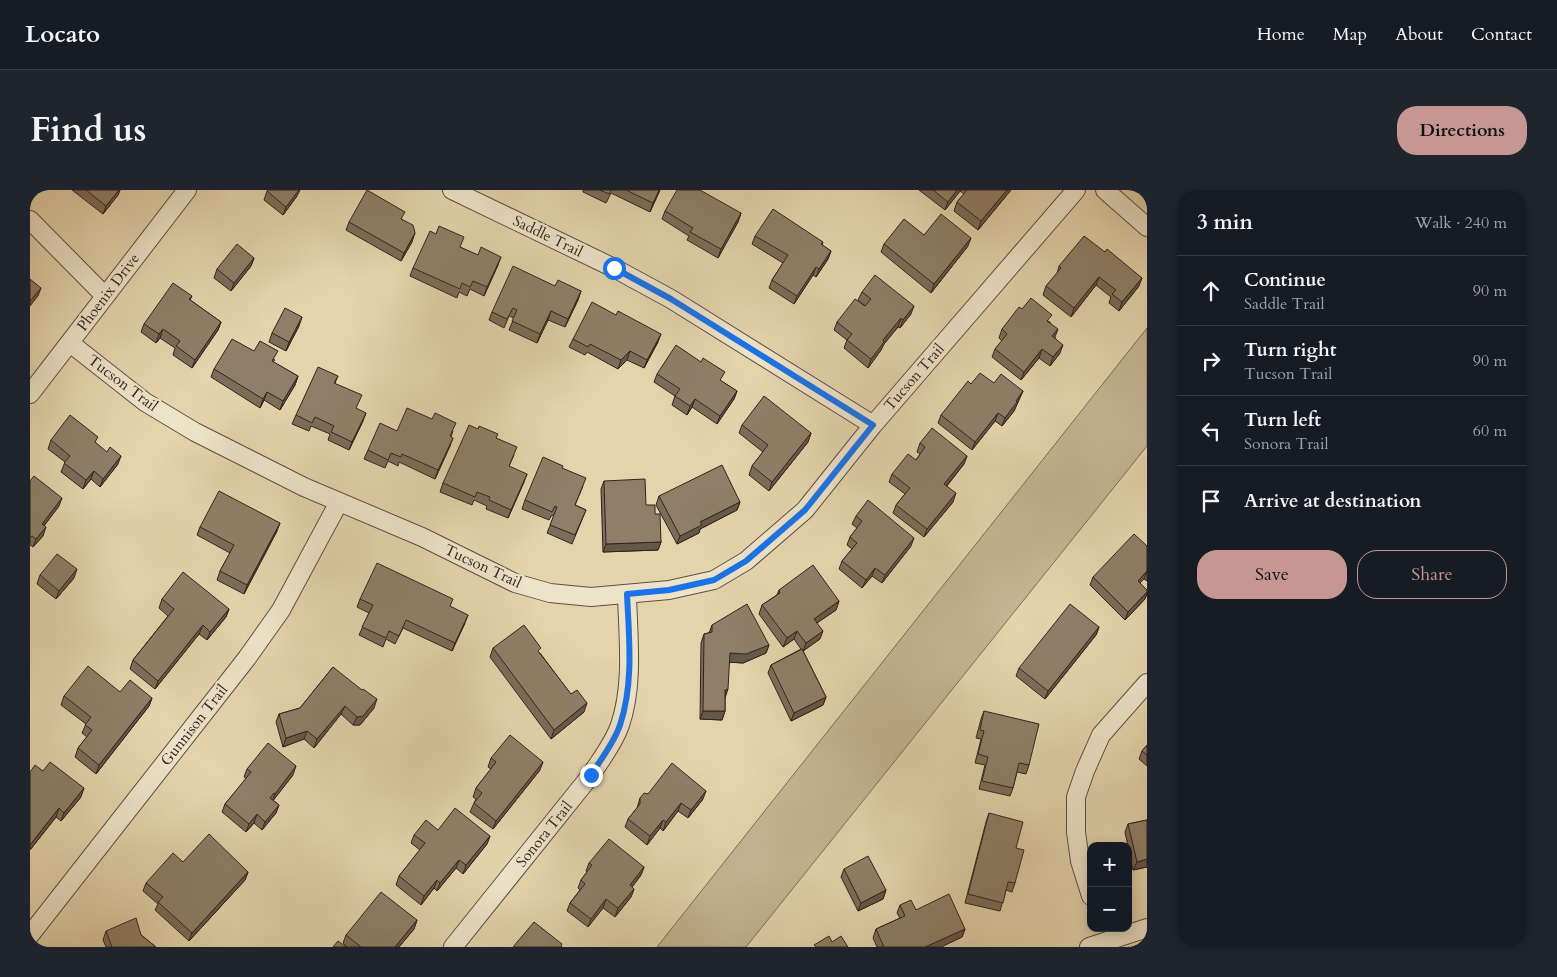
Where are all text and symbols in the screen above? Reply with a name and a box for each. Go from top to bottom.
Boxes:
text: Locato [25,18,100,51]
text: Home [1257,22,1305,47]
text: Map [1333,22,1367,47]
text: About [1395,22,1443,47]
text: Contact [1471,22,1532,47]
text: Find us [30,106,146,154]
button: Directions [1397,106,1527,155]
text: 3 min [1197,208,1253,237]
street label: Saddle Trail [510,210,587,262]
text: Walk · 240 m [1415,212,1507,234]
street label: Phoenix Drive [72,249,144,335]
route start [603,257,626,280]
text: Continue [1244,267,1326,293]
icon: ahead [1197,277,1225,305]
text: 90 m [1473,280,1507,302]
text: Saddle Trail [1244,293,1325,315]
text: Turn right [1244,337,1336,363]
street label: Tucson Trail [879,339,949,415]
icon: right [1197,347,1225,375]
street label: Tucson Trail [84,350,162,416]
text: 90 m [1473,350,1507,372]
text: Tucson Trail [1244,363,1332,385]
text: Turn left [1244,407,1321,433]
icon: left [1197,417,1225,445]
text: 60 m [1473,420,1507,442]
text: Sonora Trail [1244,433,1329,455]
icon: arrive [1197,487,1225,515]
text: Arrive at destination [1244,488,1421,514]
street label: Tucson Trail [441,539,525,593]
button: Save [1197,550,1347,599]
button: Share [1357,550,1507,599]
street label: Gunnison Trail [156,680,232,770]
route end [580,764,603,787]
street label: Sonora Trail [511,797,577,871]
map controls [1087,842,1132,932]
button: + [1087,842,1132,887]
button: − [1087,887,1132,932]

